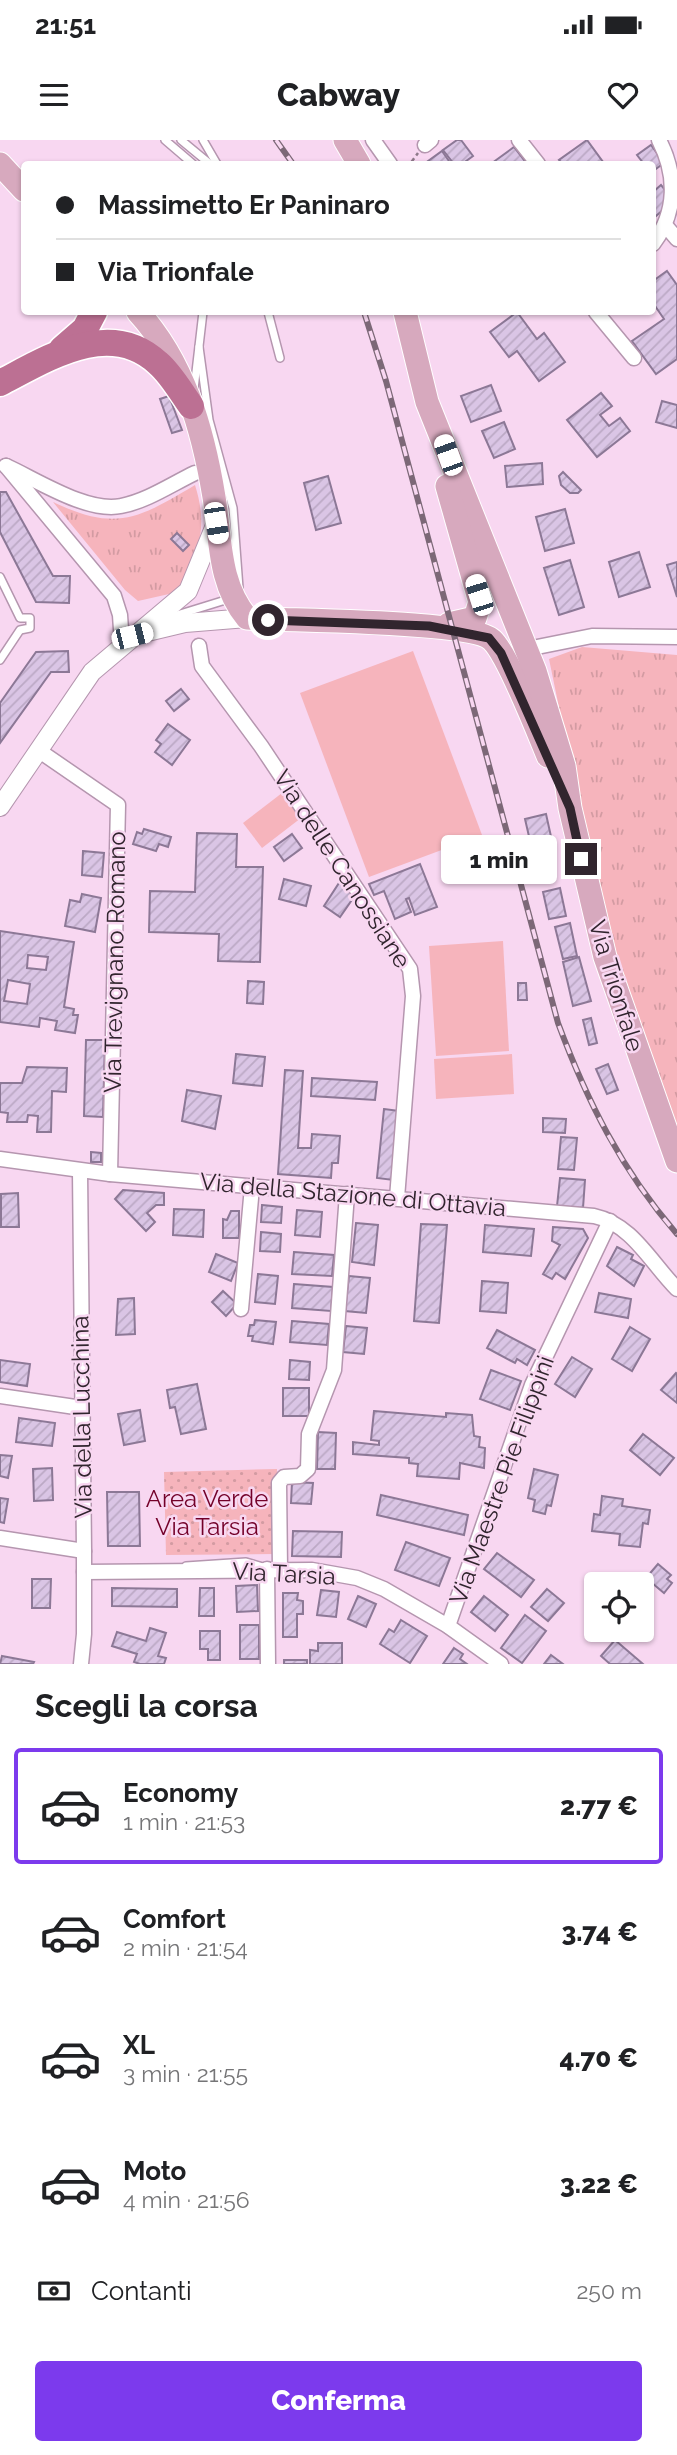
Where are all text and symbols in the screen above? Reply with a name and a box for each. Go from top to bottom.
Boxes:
text: 21:51 [35,10,96,40]
icon: menu [35,76,73,114]
text: Cabway [277,76,400,113]
icon: heart [604,76,642,114]
text: Massimetto Er Paninaro [98,190,390,220]
text: Via Trionfale [98,257,254,287]
car [431,432,466,478]
car [203,501,230,545]
car [463,572,496,618]
route start [252,604,284,636]
car [110,621,155,651]
street label: Via delle Canossiane [268,764,417,973]
street label: Via Trevignano Romano [98,831,131,1093]
callout: 1 min [441,834,556,884]
route end [565,843,597,875]
text: 1 min [469,846,529,873]
street label: Via Trionfale [583,917,650,1055]
street label: Via della Stazione di Ottavia [199,1167,507,1222]
street label: Via della Lucchina [65,1315,98,1519]
street label: Via Maestre Pie Filippini [443,1352,560,1608]
park label: Area Verde Via Tarsia [146,1484,268,1541]
street label: Via Tarsia [232,1556,337,1591]
map controls [584,1572,654,1642]
button: locate [584,1572,654,1642]
text: Scegli la corsa [35,1687,258,1724]
icon: car [39,1775,102,1838]
text: Economy [123,1778,238,1808]
text: 2.77 € [560,1791,638,1821]
text: 1 min · 21:53 [123,1808,245,1835]
icon: car [39,1901,102,1964]
text: Comfort [123,1904,226,1934]
text: 3.74 € [561,1917,638,1947]
text: 2 min · 21:54 [123,1934,248,1961]
icon: car [39,2027,102,2090]
text: XL [123,2030,155,2060]
text: 4.70 € [559,2043,638,2073]
text: 3 min · 21:55 [123,2060,248,2087]
icon: car [39,2153,102,2216]
text: Moto [123,2156,186,2186]
text: 3.22 € [560,2169,638,2199]
text: 4 min · 21:56 [123,2186,250,2213]
icon: cash [35,2272,73,2310]
text: Contanti [91,2276,192,2306]
text: 250 m [576,2277,642,2304]
button: Conferma [35,2361,642,2441]

